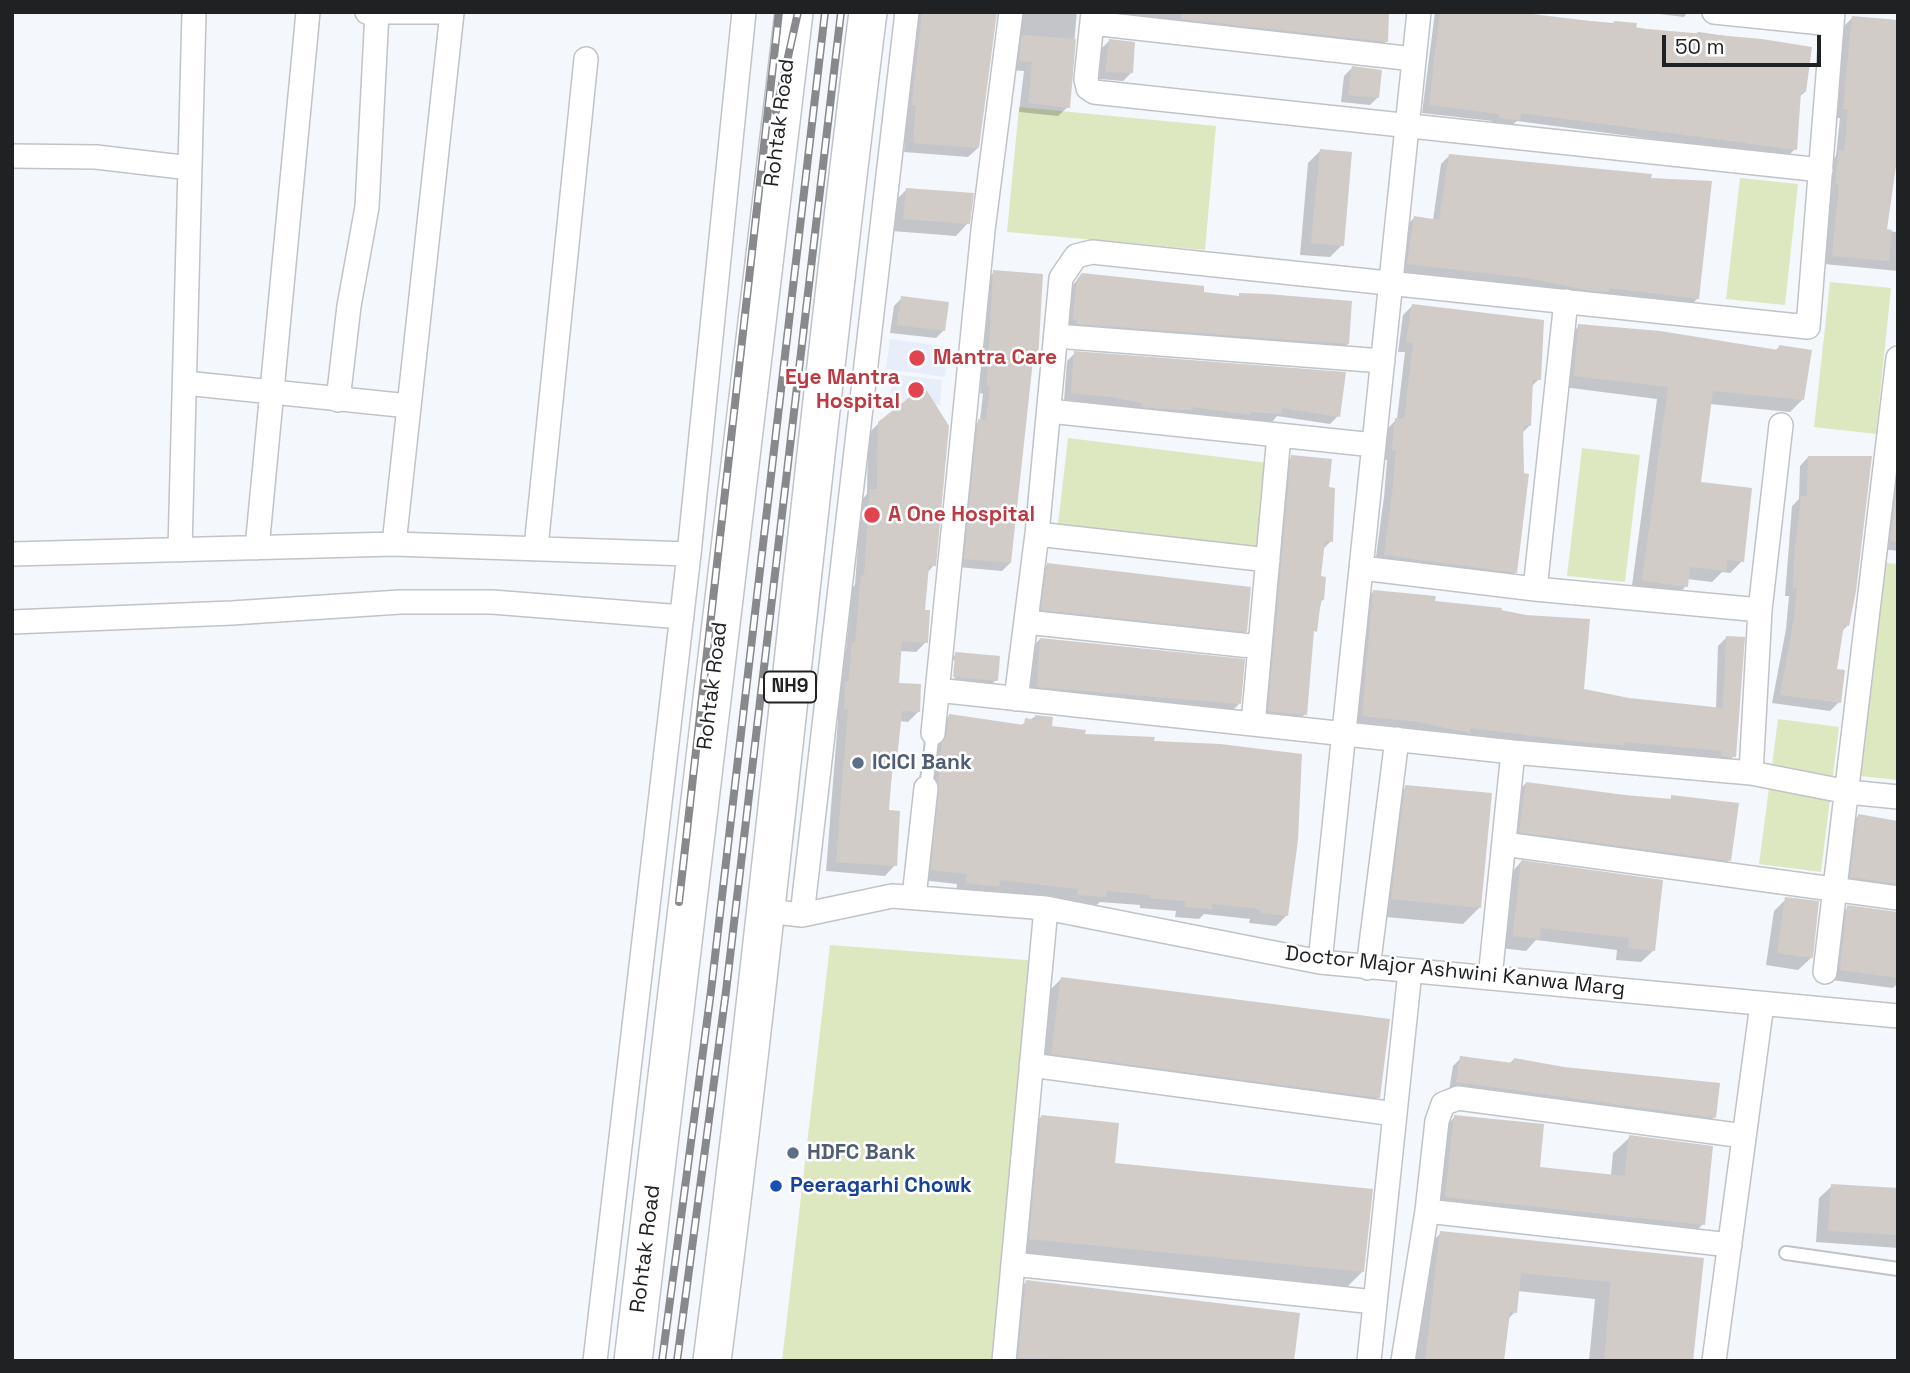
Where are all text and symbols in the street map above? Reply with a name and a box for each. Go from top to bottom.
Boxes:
scale bar [1665,21,1824,65]
text: 50 m [1675,33,1725,60]
street label: Rohtak Road [760,58,800,188]
place label: Mantra Care [933,345,1057,371]
marker: Mantra Care [907,348,927,368]
place label: Eye Mantra Hospital [785,365,900,415]
marker: Eye Mantra Hospital [906,380,926,400]
place label: A One Hospital [888,502,1035,528]
marker: A One Hospital [862,505,882,525]
street label: Rohtak Road [693,621,733,751]
road number: NH9 [764,672,816,702]
place label: ICICI Bank [872,750,972,776]
marker: ICICI Bank [850,755,866,771]
street label: Doctor Major Ashwini Kanwa Marg [1284,942,1626,1002]
place label: HDFC Bank [807,1140,916,1166]
marker: HDFC Bank [785,1145,801,1161]
place label: Peeragarhi Chowk [790,1173,972,1199]
marker: Peeragarhi Chowk [768,1178,784,1194]
street label: Rohtak Road [626,1184,666,1314]

